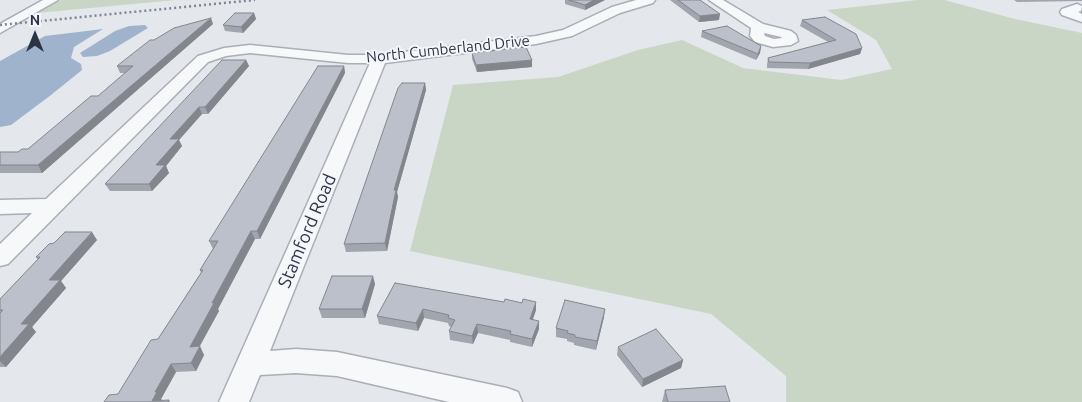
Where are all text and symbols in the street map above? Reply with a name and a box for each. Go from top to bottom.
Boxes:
north arrow [10,10,60,60]
text: N [30,12,40,28]
street label: North Cumberland Drive [365,31,531,67]
street label: Stamford Road [273,171,341,291]

